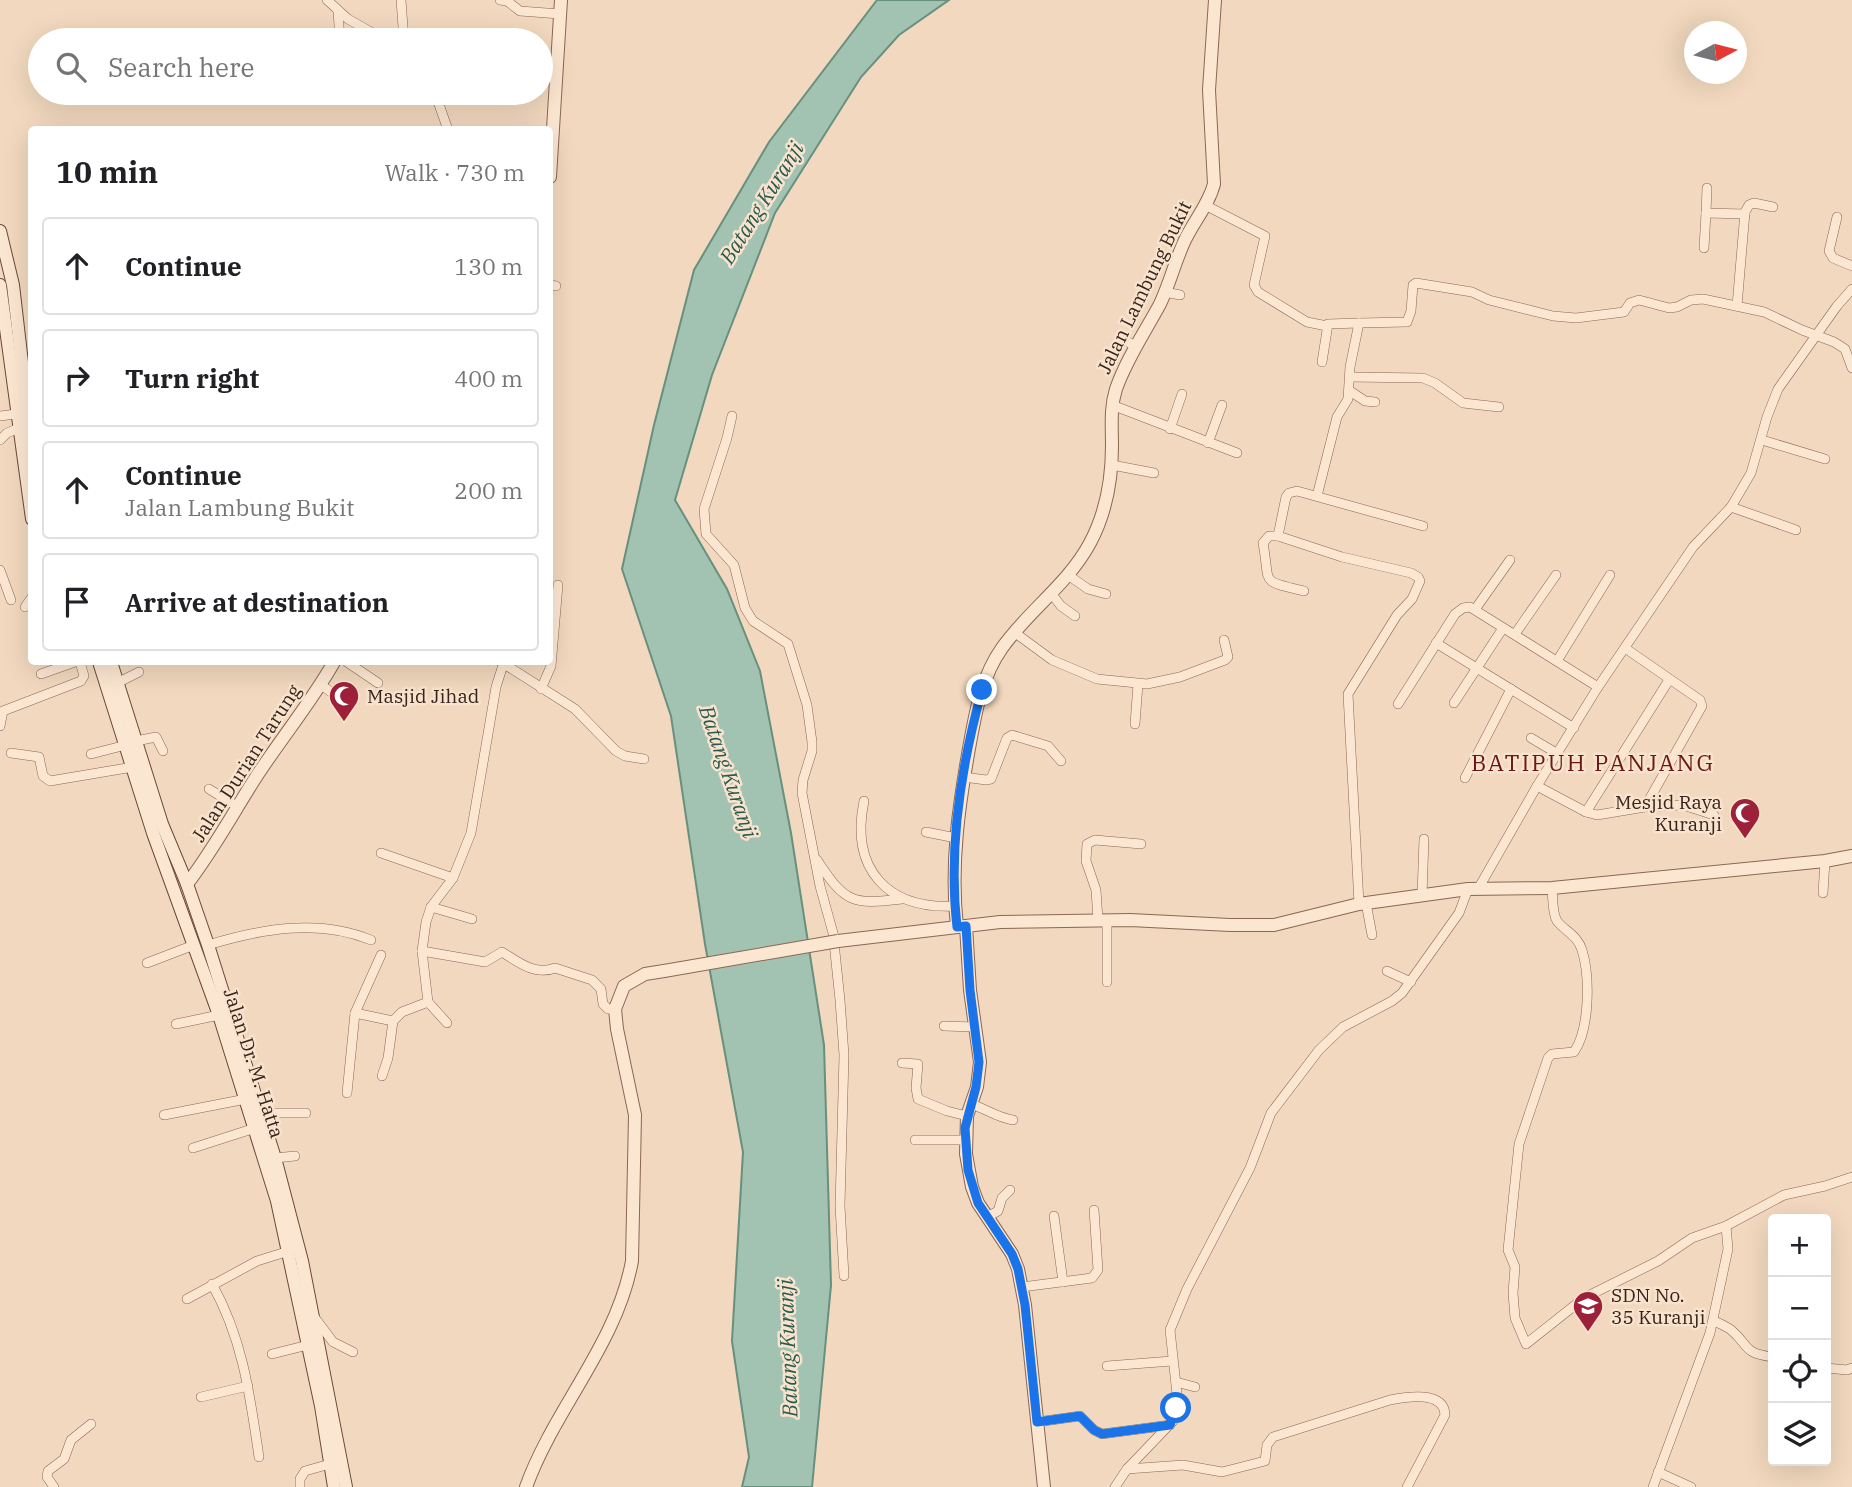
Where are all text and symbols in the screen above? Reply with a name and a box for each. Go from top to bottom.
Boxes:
north arrow [1684,21,1747,84]
search box [28,28,553,105]
icon: search [52,48,90,86]
text: Search here [108,50,254,84]
water label: Batang Kuranji [712,136,810,270]
text: 10 min [56,152,158,191]
text: Walk · 730 m [384,157,525,187]
street label: Jalan Lambung Bukit [1092,196,1196,377]
icon: ahead [58,247,96,285]
text: Continue [125,249,242,283]
text: 130 m [454,251,523,281]
icon: right [58,359,96,397]
text: Turn right [125,361,259,395]
text: 400 m [454,363,523,393]
text: Continue [125,458,242,492]
icon: ahead [58,471,96,509]
text: 200 m [454,475,523,505]
text: Jalan Lambung Bukit [125,492,354,522]
icon: arrive [58,583,96,621]
text: Arrive at destination [125,585,389,619]
route end [966,674,997,705]
street label: Jalan Durian Tarung [186,679,306,846]
mosque icon: Masjid Jihad [327,679,361,723]
place label: Masjid Jihad [367,684,479,708]
water label: Batang Kuranji [693,701,765,842]
district label: BATIPUH PANJANG [1471,747,1715,777]
place label: Mesjid Raya Kuranji [1615,790,1722,836]
mosque icon: Mesjid Raya Kuranji [1728,796,1762,840]
street label: Jalan Dr. M. Hatta [219,985,289,1141]
map controls [1768,1214,1831,1466]
button: + [1768,1214,1831,1277]
button: − [1768,1277,1831,1340]
water label: Batang Kuranji [771,1278,803,1419]
place label: SDN No. 35 Kuranji [1611,1283,1706,1329]
school or university icon: SDN No. 35 Kuranji [1571,1289,1605,1333]
button: locate [1768,1340,1831,1403]
route start [1160,1392,1191,1423]
button: layers [1768,1403,1831,1466]

